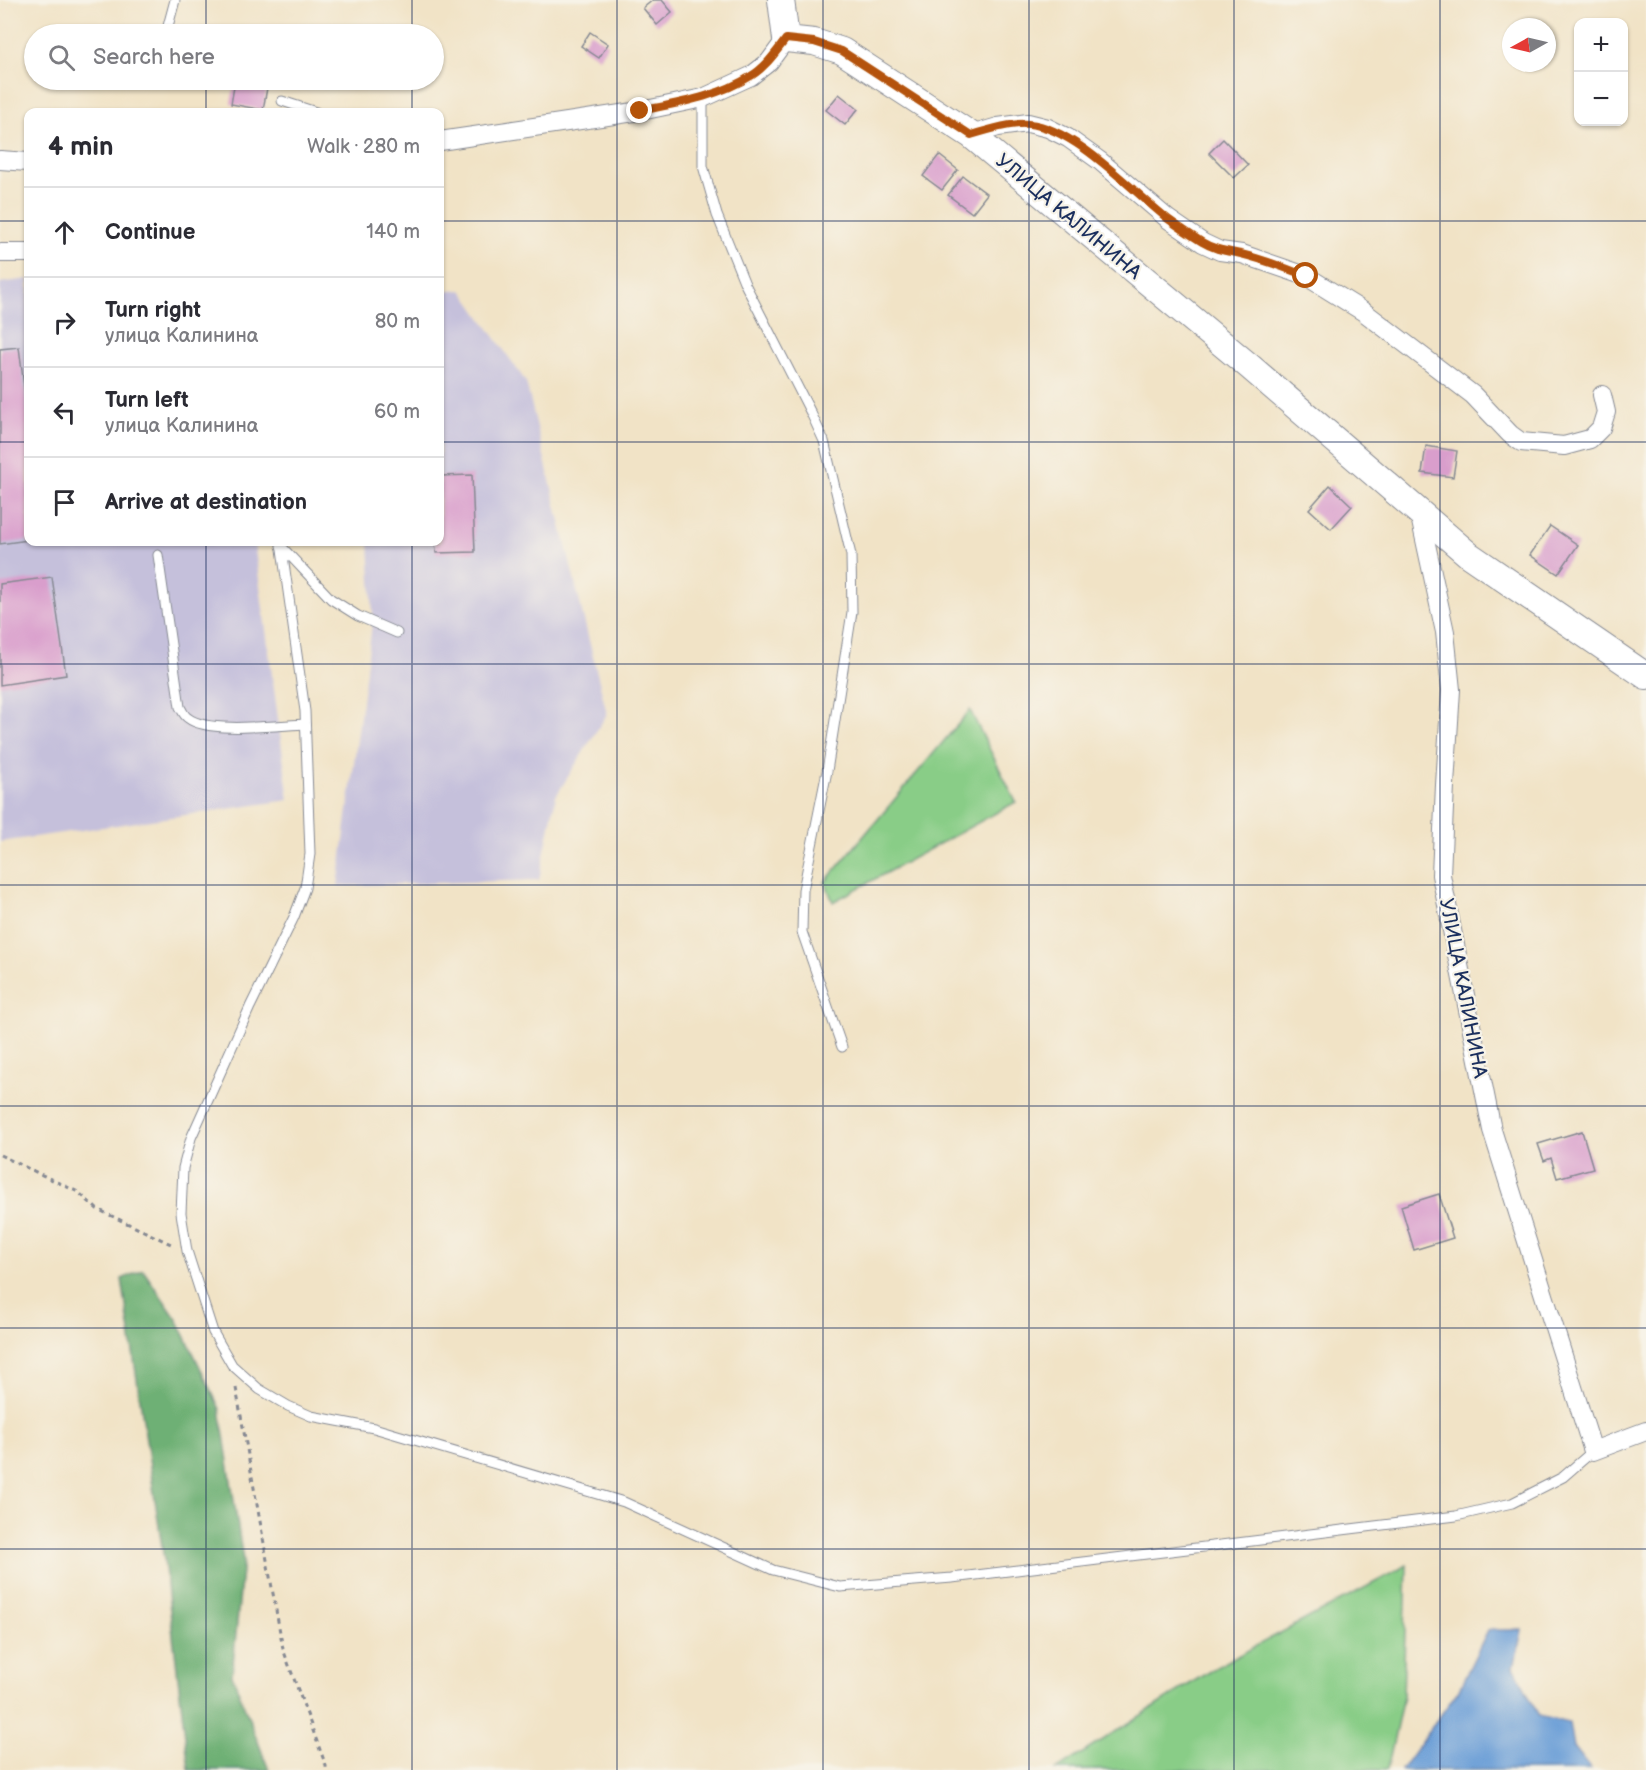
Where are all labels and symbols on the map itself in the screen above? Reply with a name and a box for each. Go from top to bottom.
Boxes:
north arrow [1502,18,1556,72]
route end [626,97,652,123]
street label: УЛИЦА КАЛИНИНА [991,149,1147,285]
route start [1292,262,1318,288]
street label: УЛИЦА КАЛИНИНА [1434,896,1492,1081]

